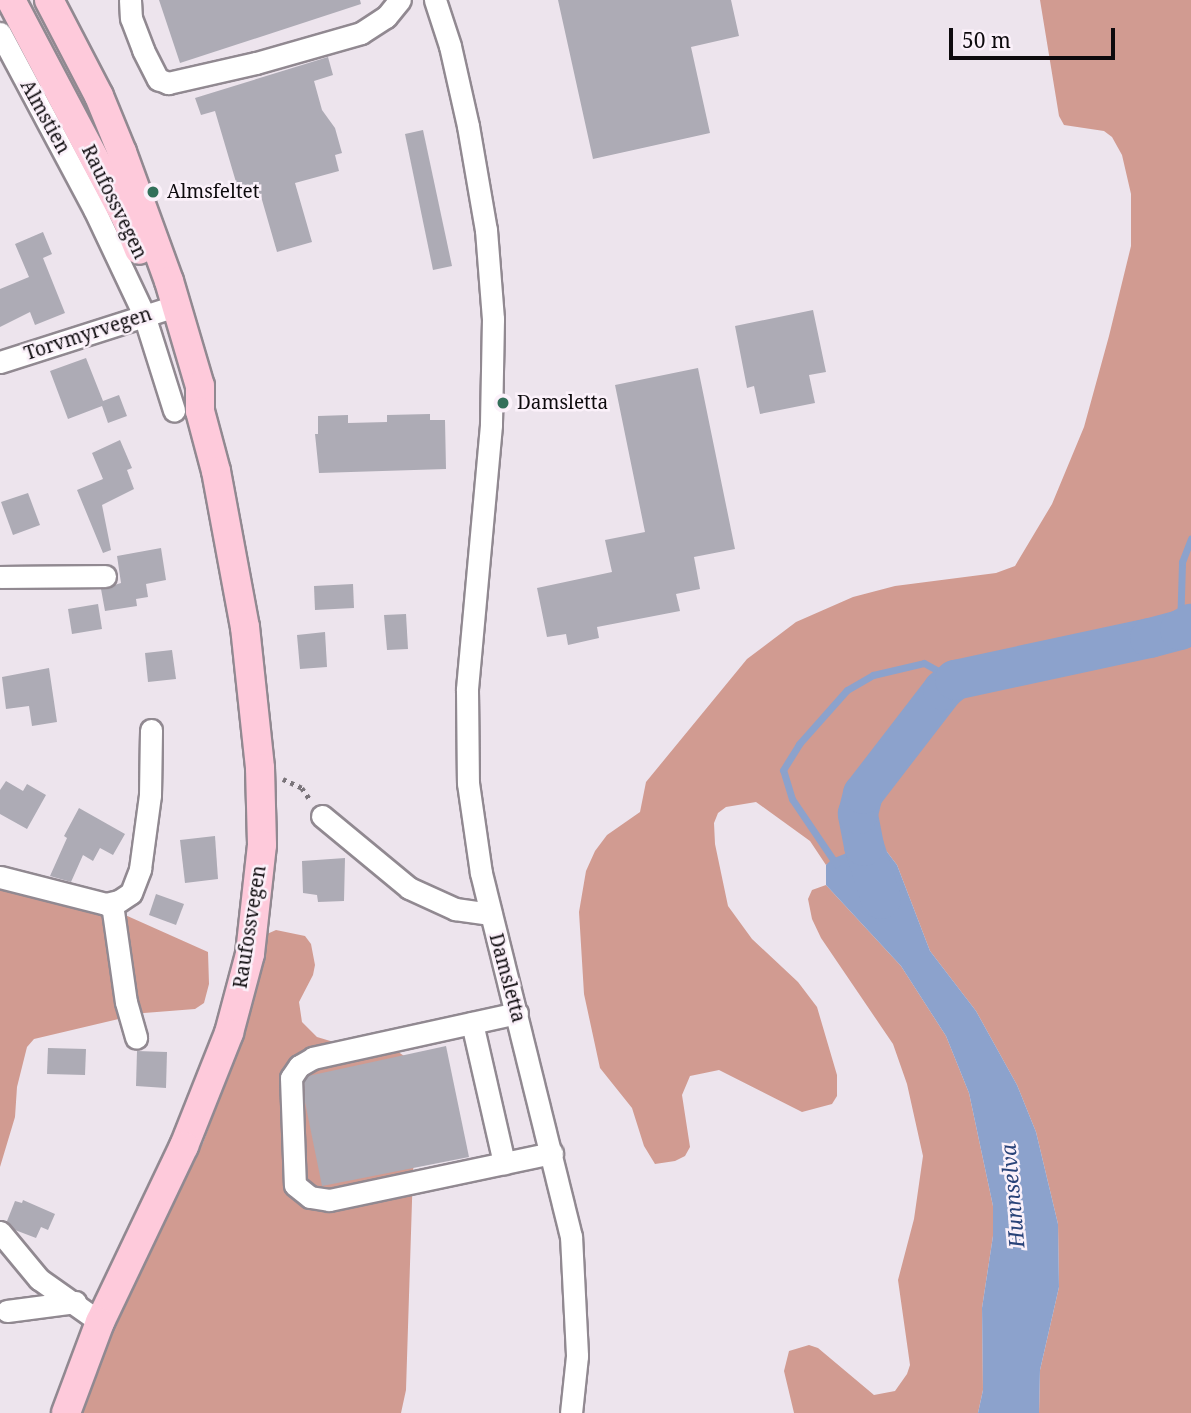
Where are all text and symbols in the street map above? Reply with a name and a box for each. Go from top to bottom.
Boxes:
scale bar [953,14,1119,58]
text: 50 m [962,26,1011,54]
street label: Almstien [15,76,75,158]
street label: Raufossvegen [77,141,151,263]
place label: Almsfeltet [167,181,259,203]
marker: Almsfeltet [145,184,161,200]
street label: Torvmyrvegen [21,303,155,365]
place label: Damsletta [517,392,608,414]
marker: Damsletta [495,395,511,411]
street label: Raufossvegen [229,864,271,990]
street label: Damsletta [484,931,530,1025]
water label: Hunnselva [995,1143,1029,1249]

